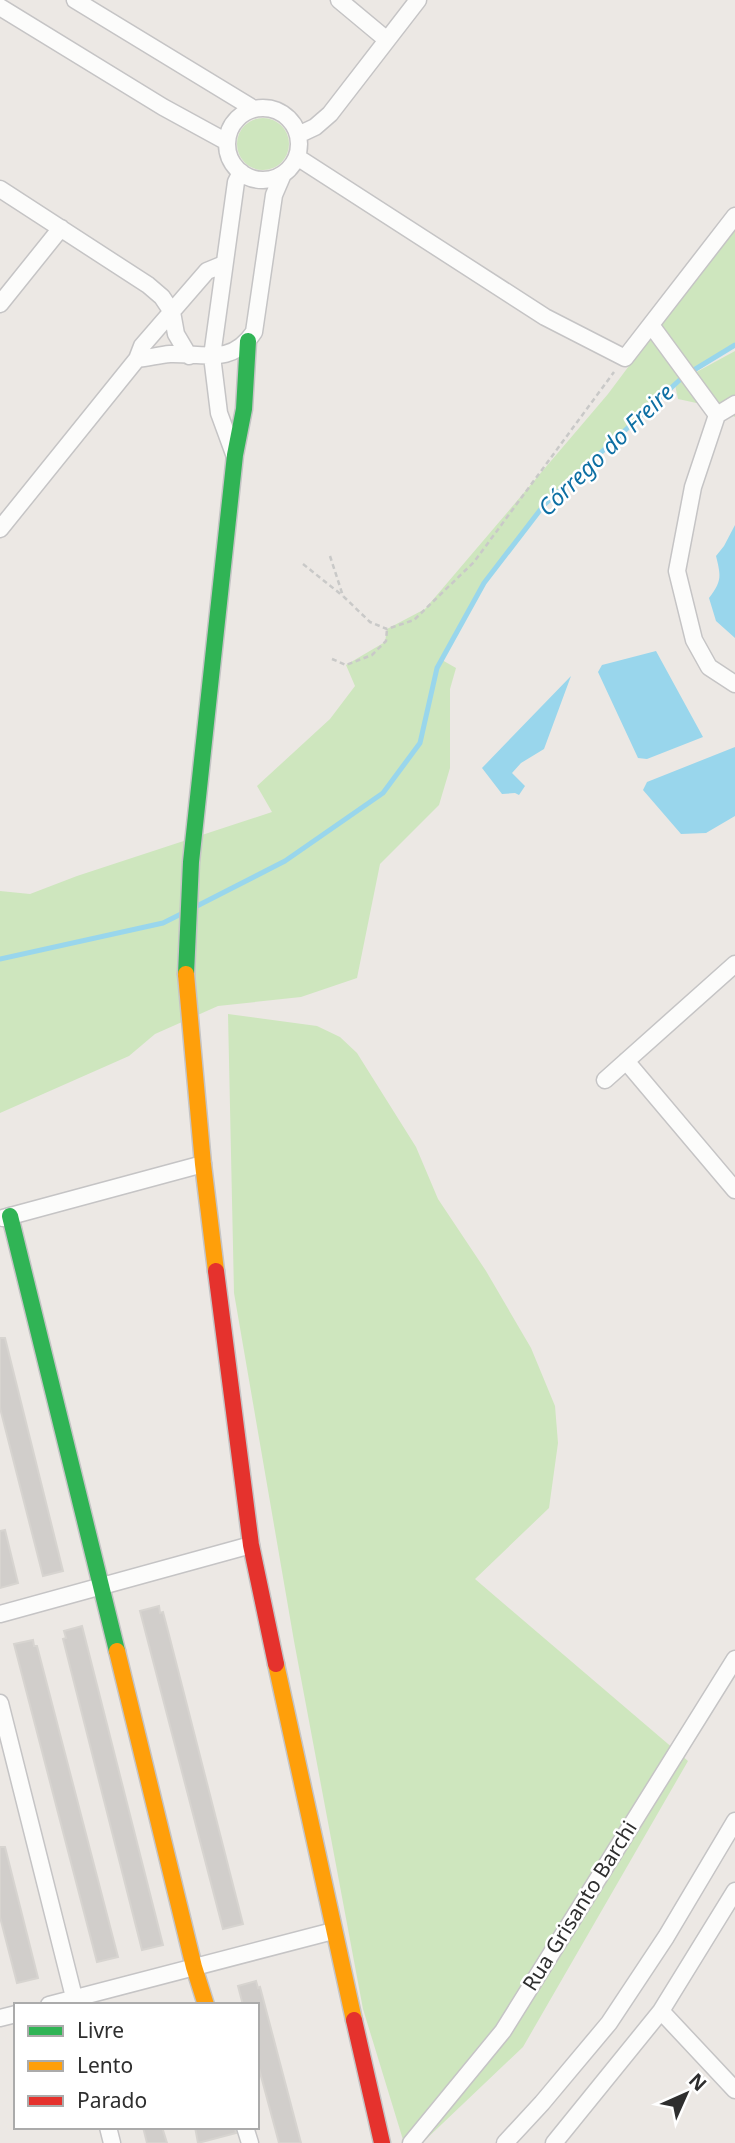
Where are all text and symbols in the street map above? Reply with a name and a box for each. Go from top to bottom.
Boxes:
water label: Córrego do Freire [530,376,680,522]
street label: Rua Grisanto Barchi [516,1815,643,1996]
legend [14,2003,259,2129]
text: Livre [77,2016,124,2044]
text: Lento [77,2051,133,2079]
north arrow [651,2059,721,2129]
text: N [683,2067,713,2097]
text: Parado [77,2086,147,2114]

